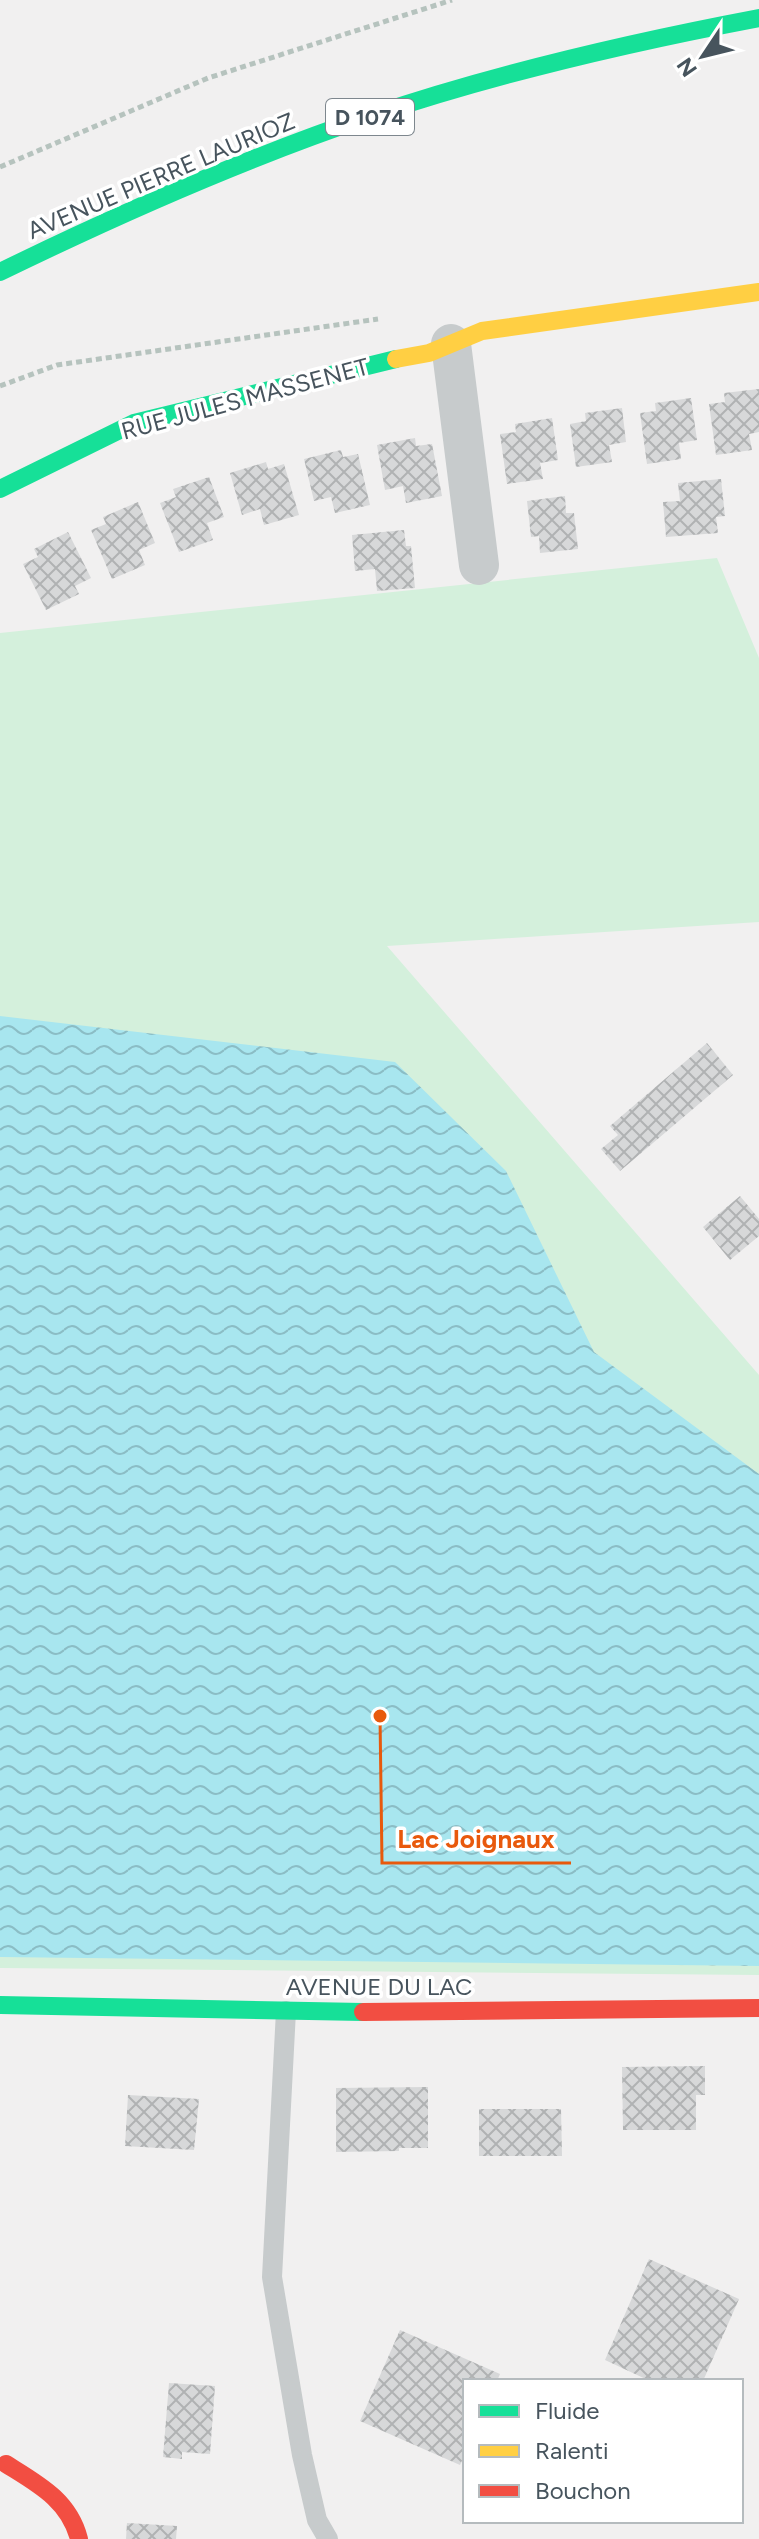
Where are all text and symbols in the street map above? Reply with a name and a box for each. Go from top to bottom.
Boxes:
north arrow [663,16,743,96]
text: N [671,52,703,82]
road number: D 1074 [326,99,414,135]
street label: AVENUE PIERRE LAURIOZ [23,106,299,245]
street label: RUE JULES MASSENET [118,352,372,446]
callout: Lac Joignaux [382,1813,571,1863]
text: Lac Joignaux [397,1823,555,1855]
street label: AVENUE DU LAC [286,1972,472,2001]
legend [463,2379,743,2523]
text: Fluide [535,2396,599,2425]
text: Ralenti [535,2436,609,2465]
text: Bouchon [535,2476,631,2505]

